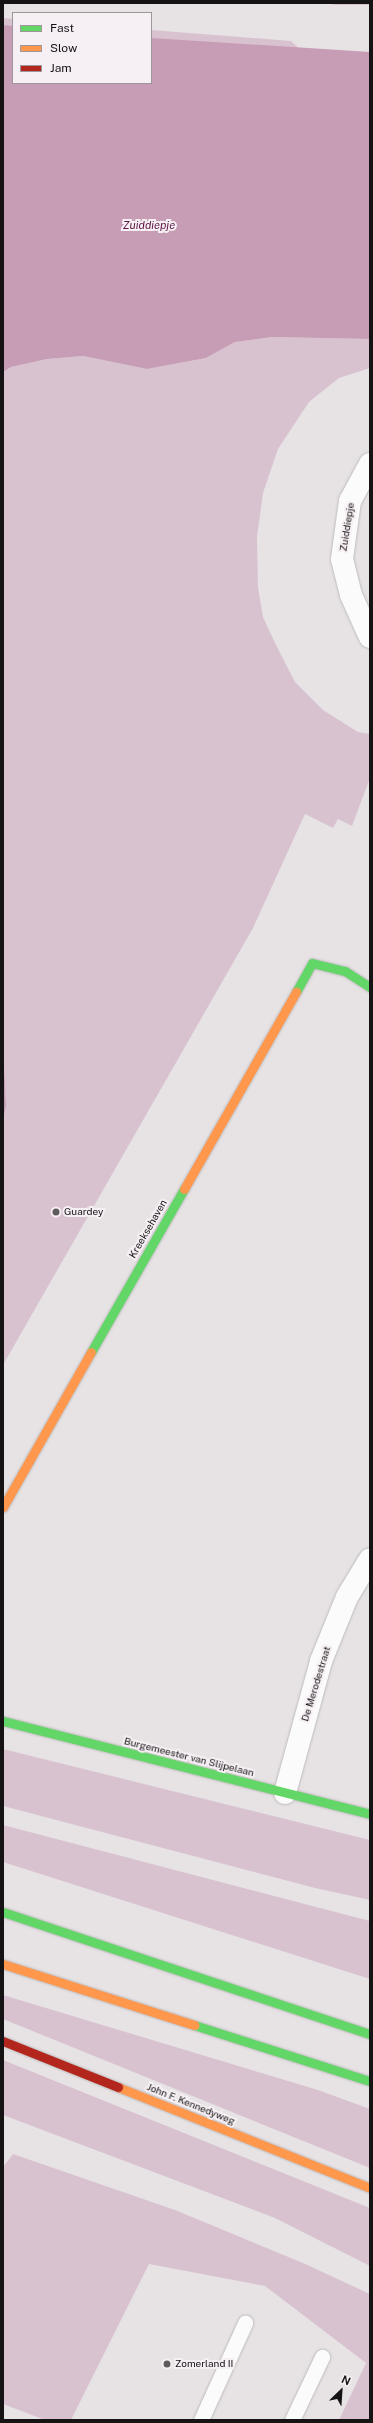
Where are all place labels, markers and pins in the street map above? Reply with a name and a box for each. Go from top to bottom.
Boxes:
place label: Guardey [64,1206,103,1218]
marker: Guardey [51,1207,61,1217]
place label: Zomerland II [175,2358,233,2370]
marker: Zomerland II [162,2359,172,2369]

